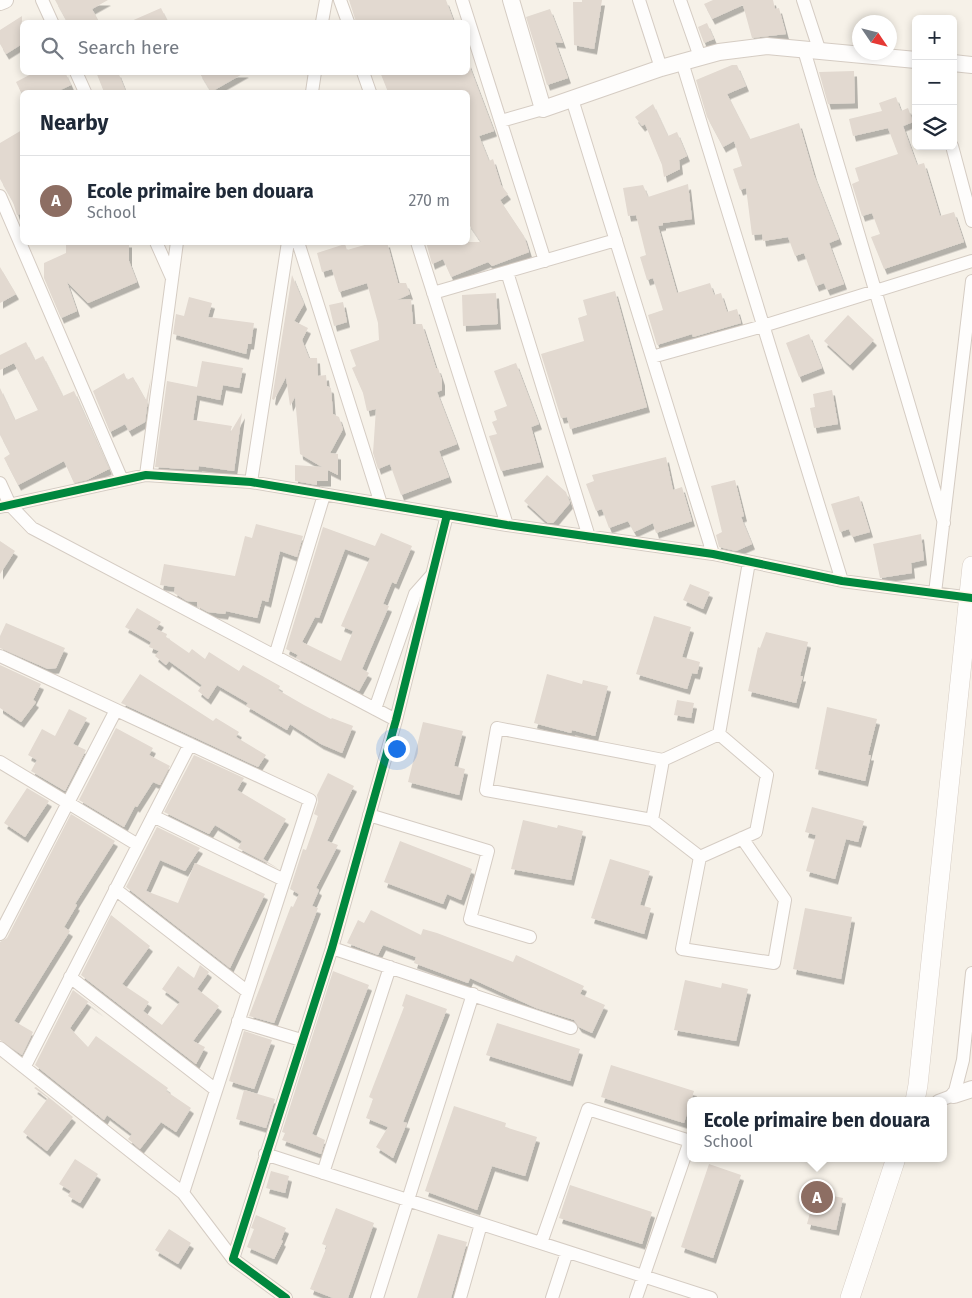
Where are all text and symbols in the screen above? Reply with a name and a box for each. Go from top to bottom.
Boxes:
north arrow [852,15,897,60]
map controls [912,15,957,150]
button: + [912,15,957,60]
search box [20,20,470,75]
icon: search [38,34,66,62]
text: Search here [78,36,179,59]
button: − [912,60,957,105]
button: layers [912,105,957,150]
text: Nearby [40,110,108,136]
text: Ecole primaire ben douara [87,180,314,203]
text: A [51,191,61,210]
text: 270 m [408,191,450,210]
text: School [87,203,136,222]
your location [384,736,410,762]
popup [687,1097,947,1162]
text: Ecole primaire ben douara [704,1109,930,1132]
text: School [704,1132,753,1151]
pin: A [801,1178,833,1216]

